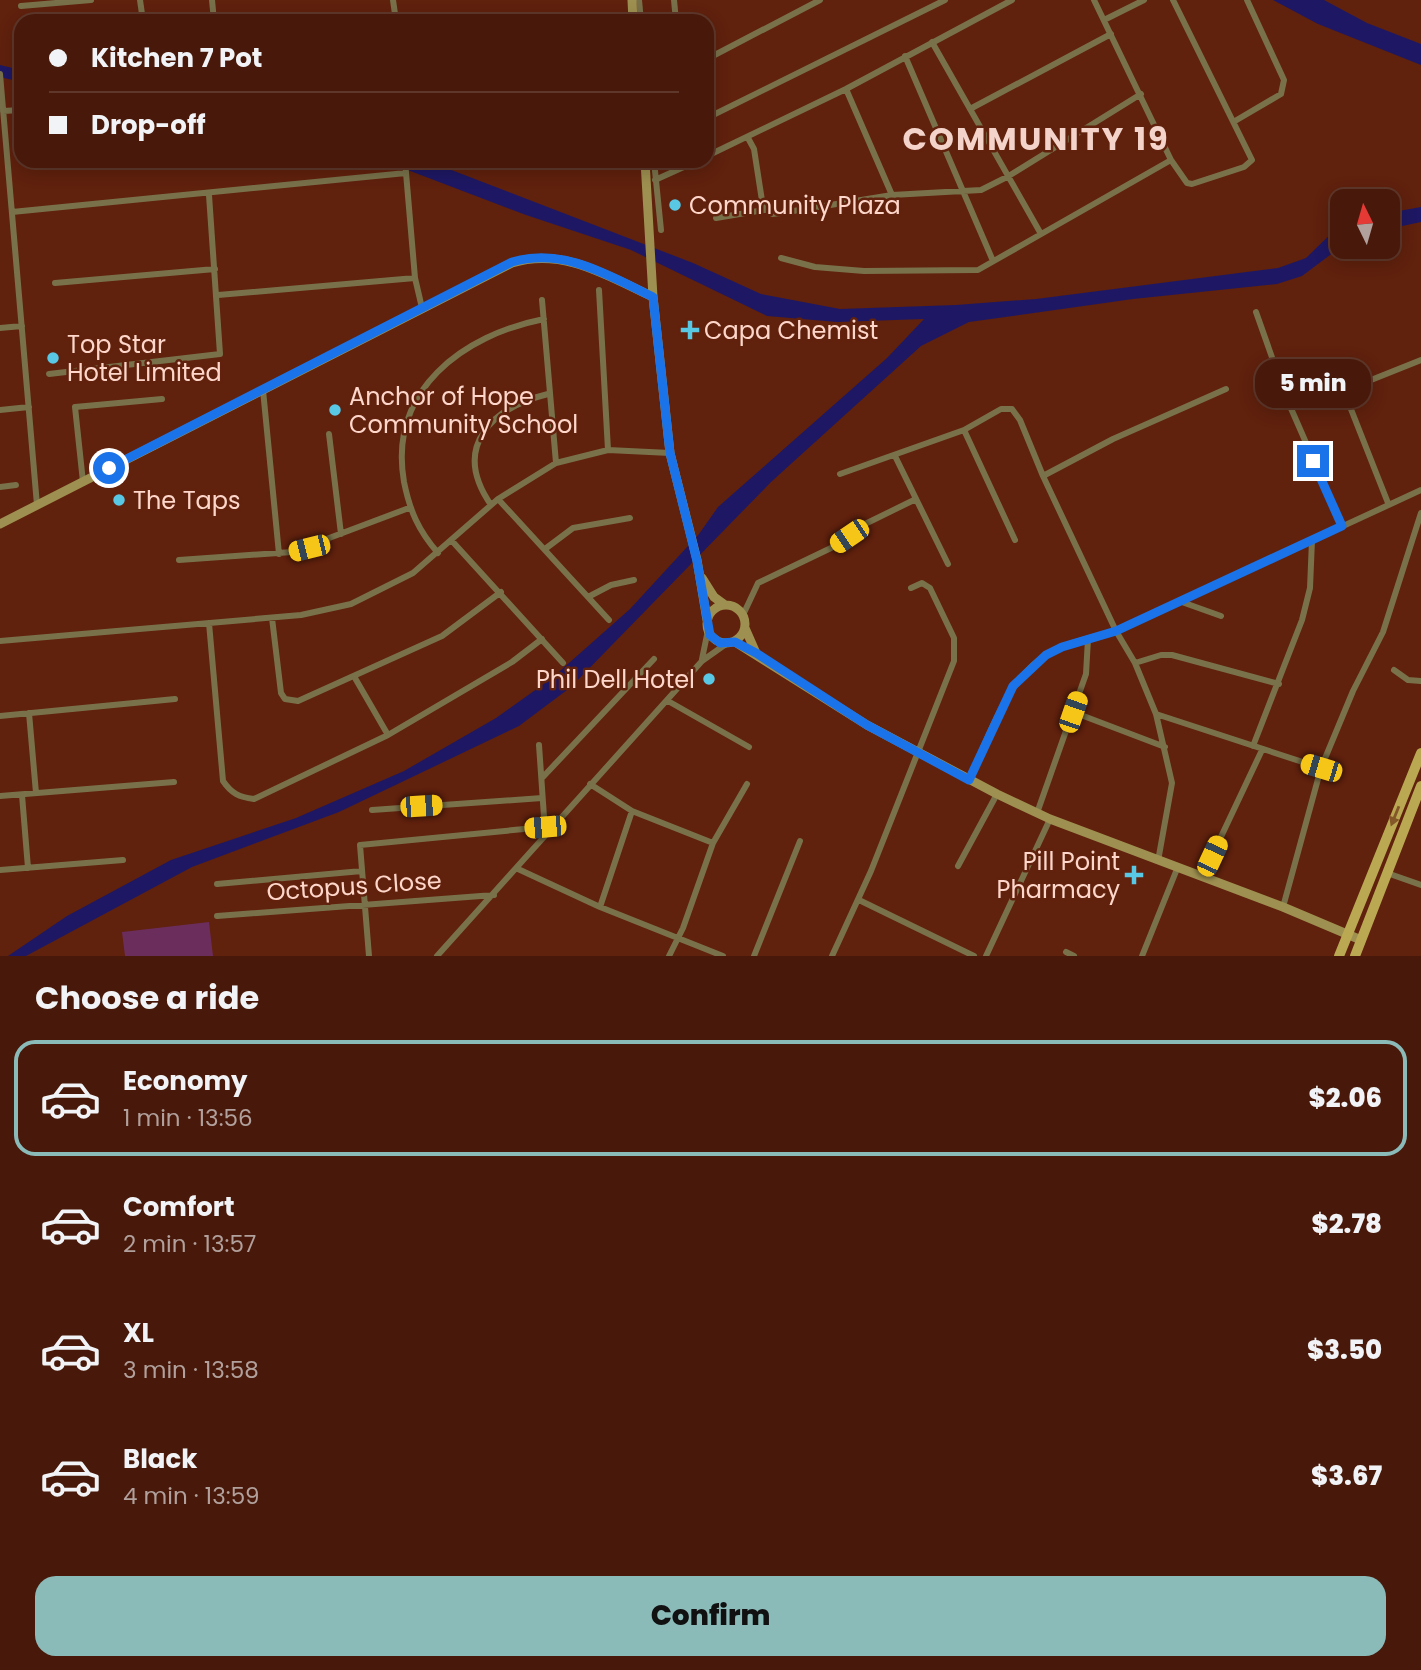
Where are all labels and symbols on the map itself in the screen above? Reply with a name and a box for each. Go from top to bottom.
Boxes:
district label: COMMUNITY 19 [902,116,1170,161]
place label: Community Plaza [689,189,901,222]
north arrow [1330,189,1400,259]
marker: Community Plaza [667,197,683,213]
place label: Capa Chemist [704,314,878,347]
marker: Capa Chemist [682,322,698,338]
place label: Top Star Hotel Limited [67,328,222,389]
marker: Top Star Hotel Limited [45,350,61,366]
callout: 5 min [1255,360,1371,408]
place label: Anchor of Hope Community School [349,380,578,441]
marker: Anchor of Hope Community School [327,402,343,418]
route end [1297,445,1329,477]
route start [93,452,125,484]
place label: The Taps [133,484,241,517]
marker: The Taps [111,492,127,508]
car [826,516,873,556]
car [287,533,332,563]
place label: Phil Dell Hotel [536,663,695,696]
marker: Phil Dell Hotel [701,671,717,687]
car [1057,689,1090,735]
car [1298,752,1345,784]
car [400,794,443,818]
one-way arrow [1390,806,1401,827]
car [524,815,567,839]
car [1194,833,1231,879]
place label: Pill Point Pharmacy [997,845,1120,906]
street label: Octopus Close [265,863,443,909]
marker: Pill Point Pharmacy [1126,867,1142,883]

